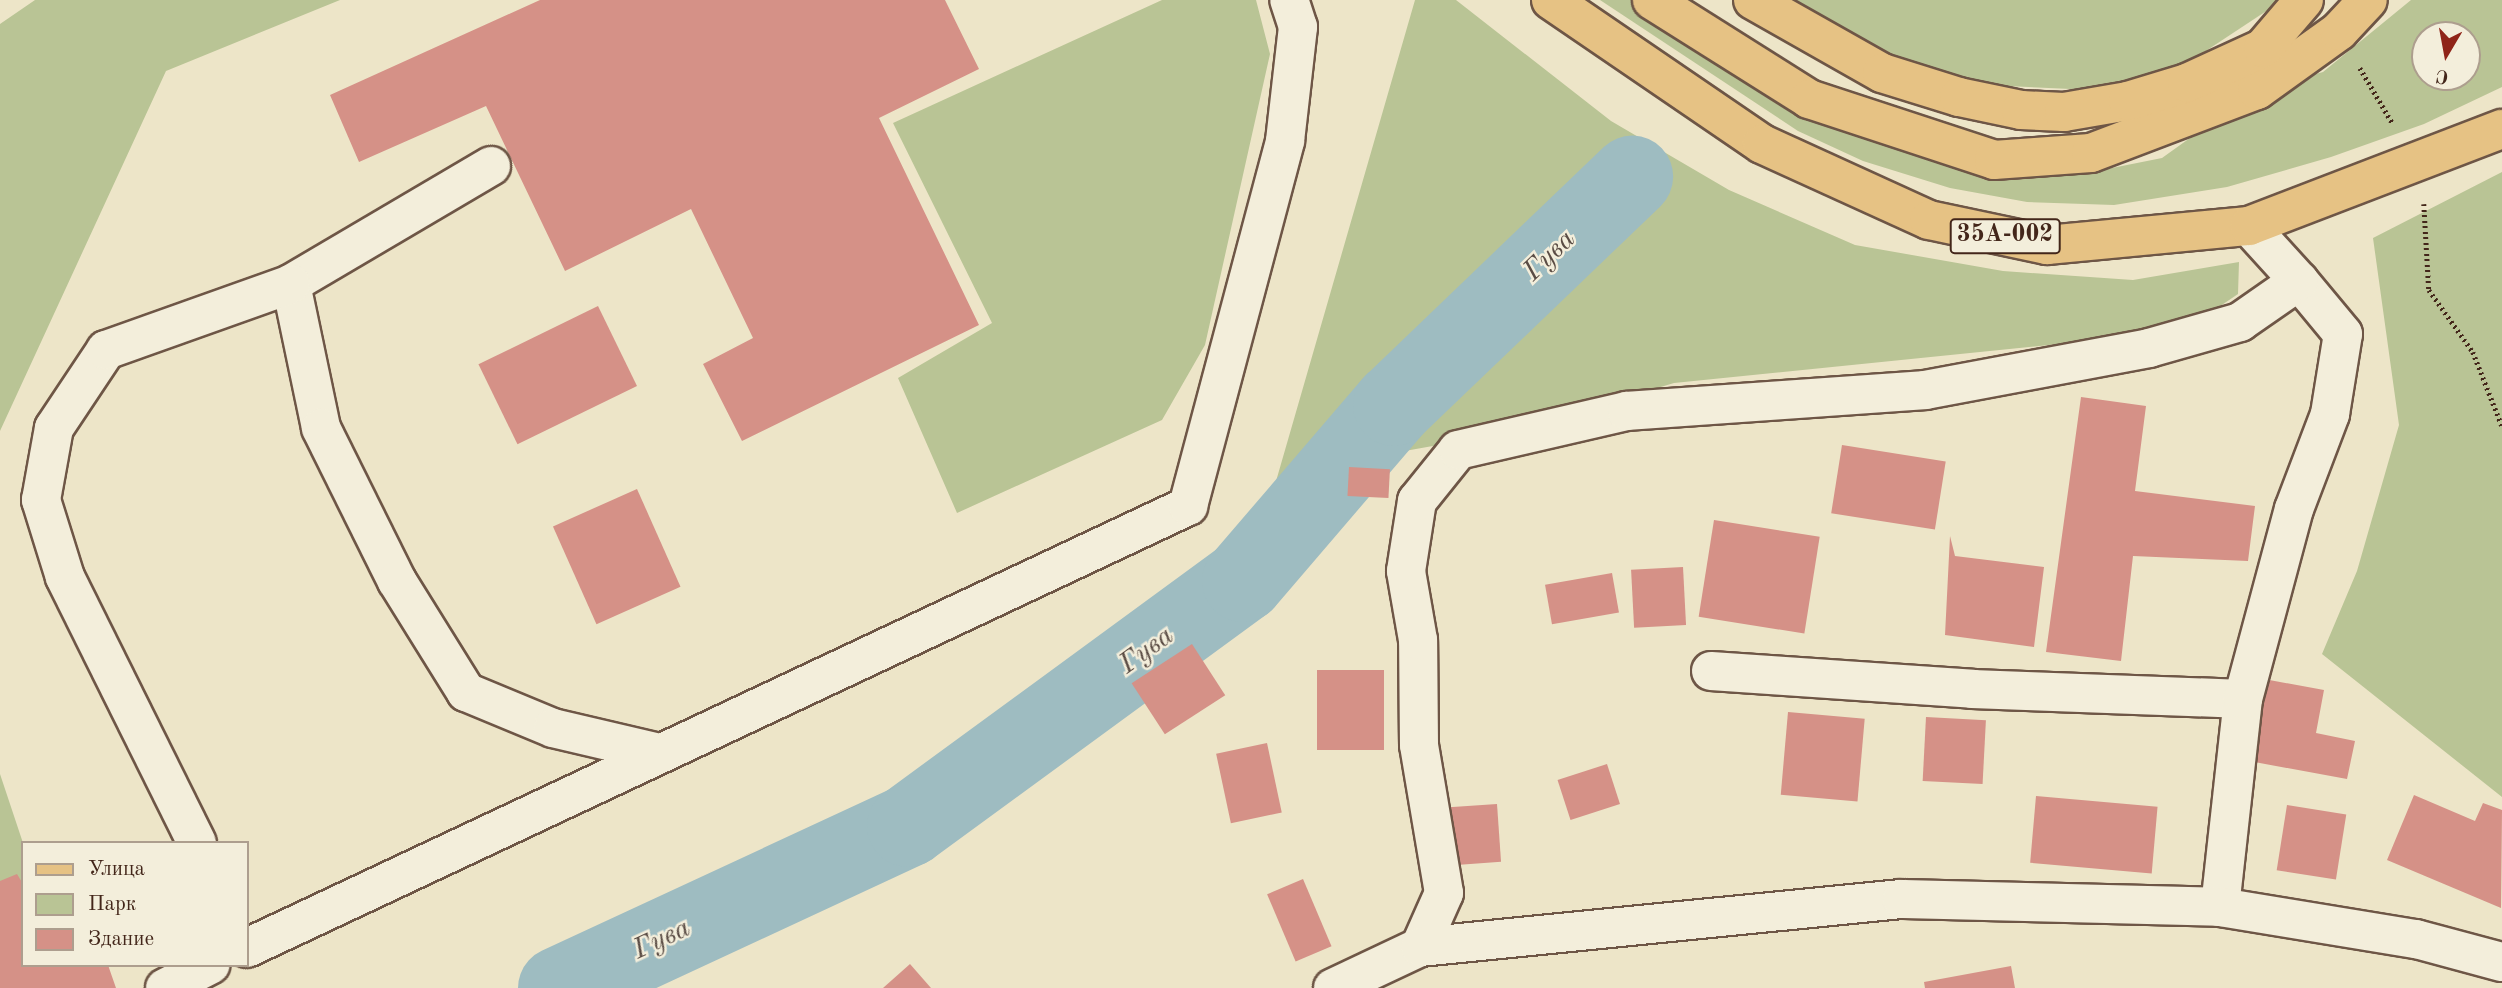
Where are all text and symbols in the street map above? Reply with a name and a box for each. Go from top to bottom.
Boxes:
north arrow [2411,21,2481,91]
text: С [2435,65,2450,86]
road number: 35А-002 [1949,216,2061,256]
water label: Гува [1517,223,1583,289]
water label: Гува [1113,620,1181,682]
legend [21,841,248,967]
text: Улица [88,859,145,880]
text: Парк [88,894,136,915]
water label: Гува [628,912,696,968]
text: Здание [88,929,154,950]

